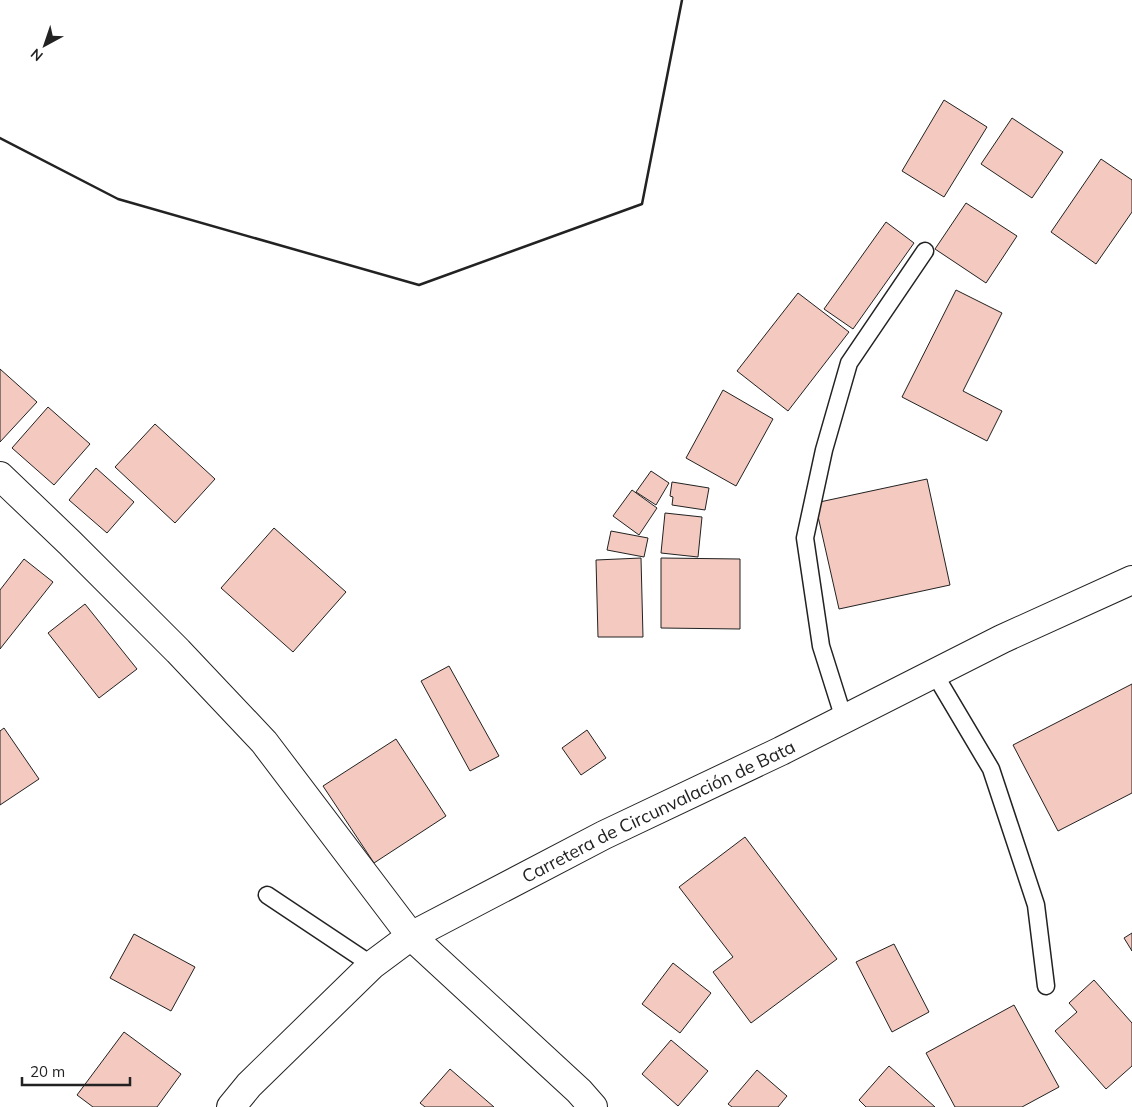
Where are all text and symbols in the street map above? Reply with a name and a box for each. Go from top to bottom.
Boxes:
north arrow [20,20,70,70]
text: N [27,45,46,65]
street label: Carretera de Circunvalación de Bata [518,734,799,888]
scale bar [22,1054,130,1086]
text: 20 m [30,1062,65,1081]

